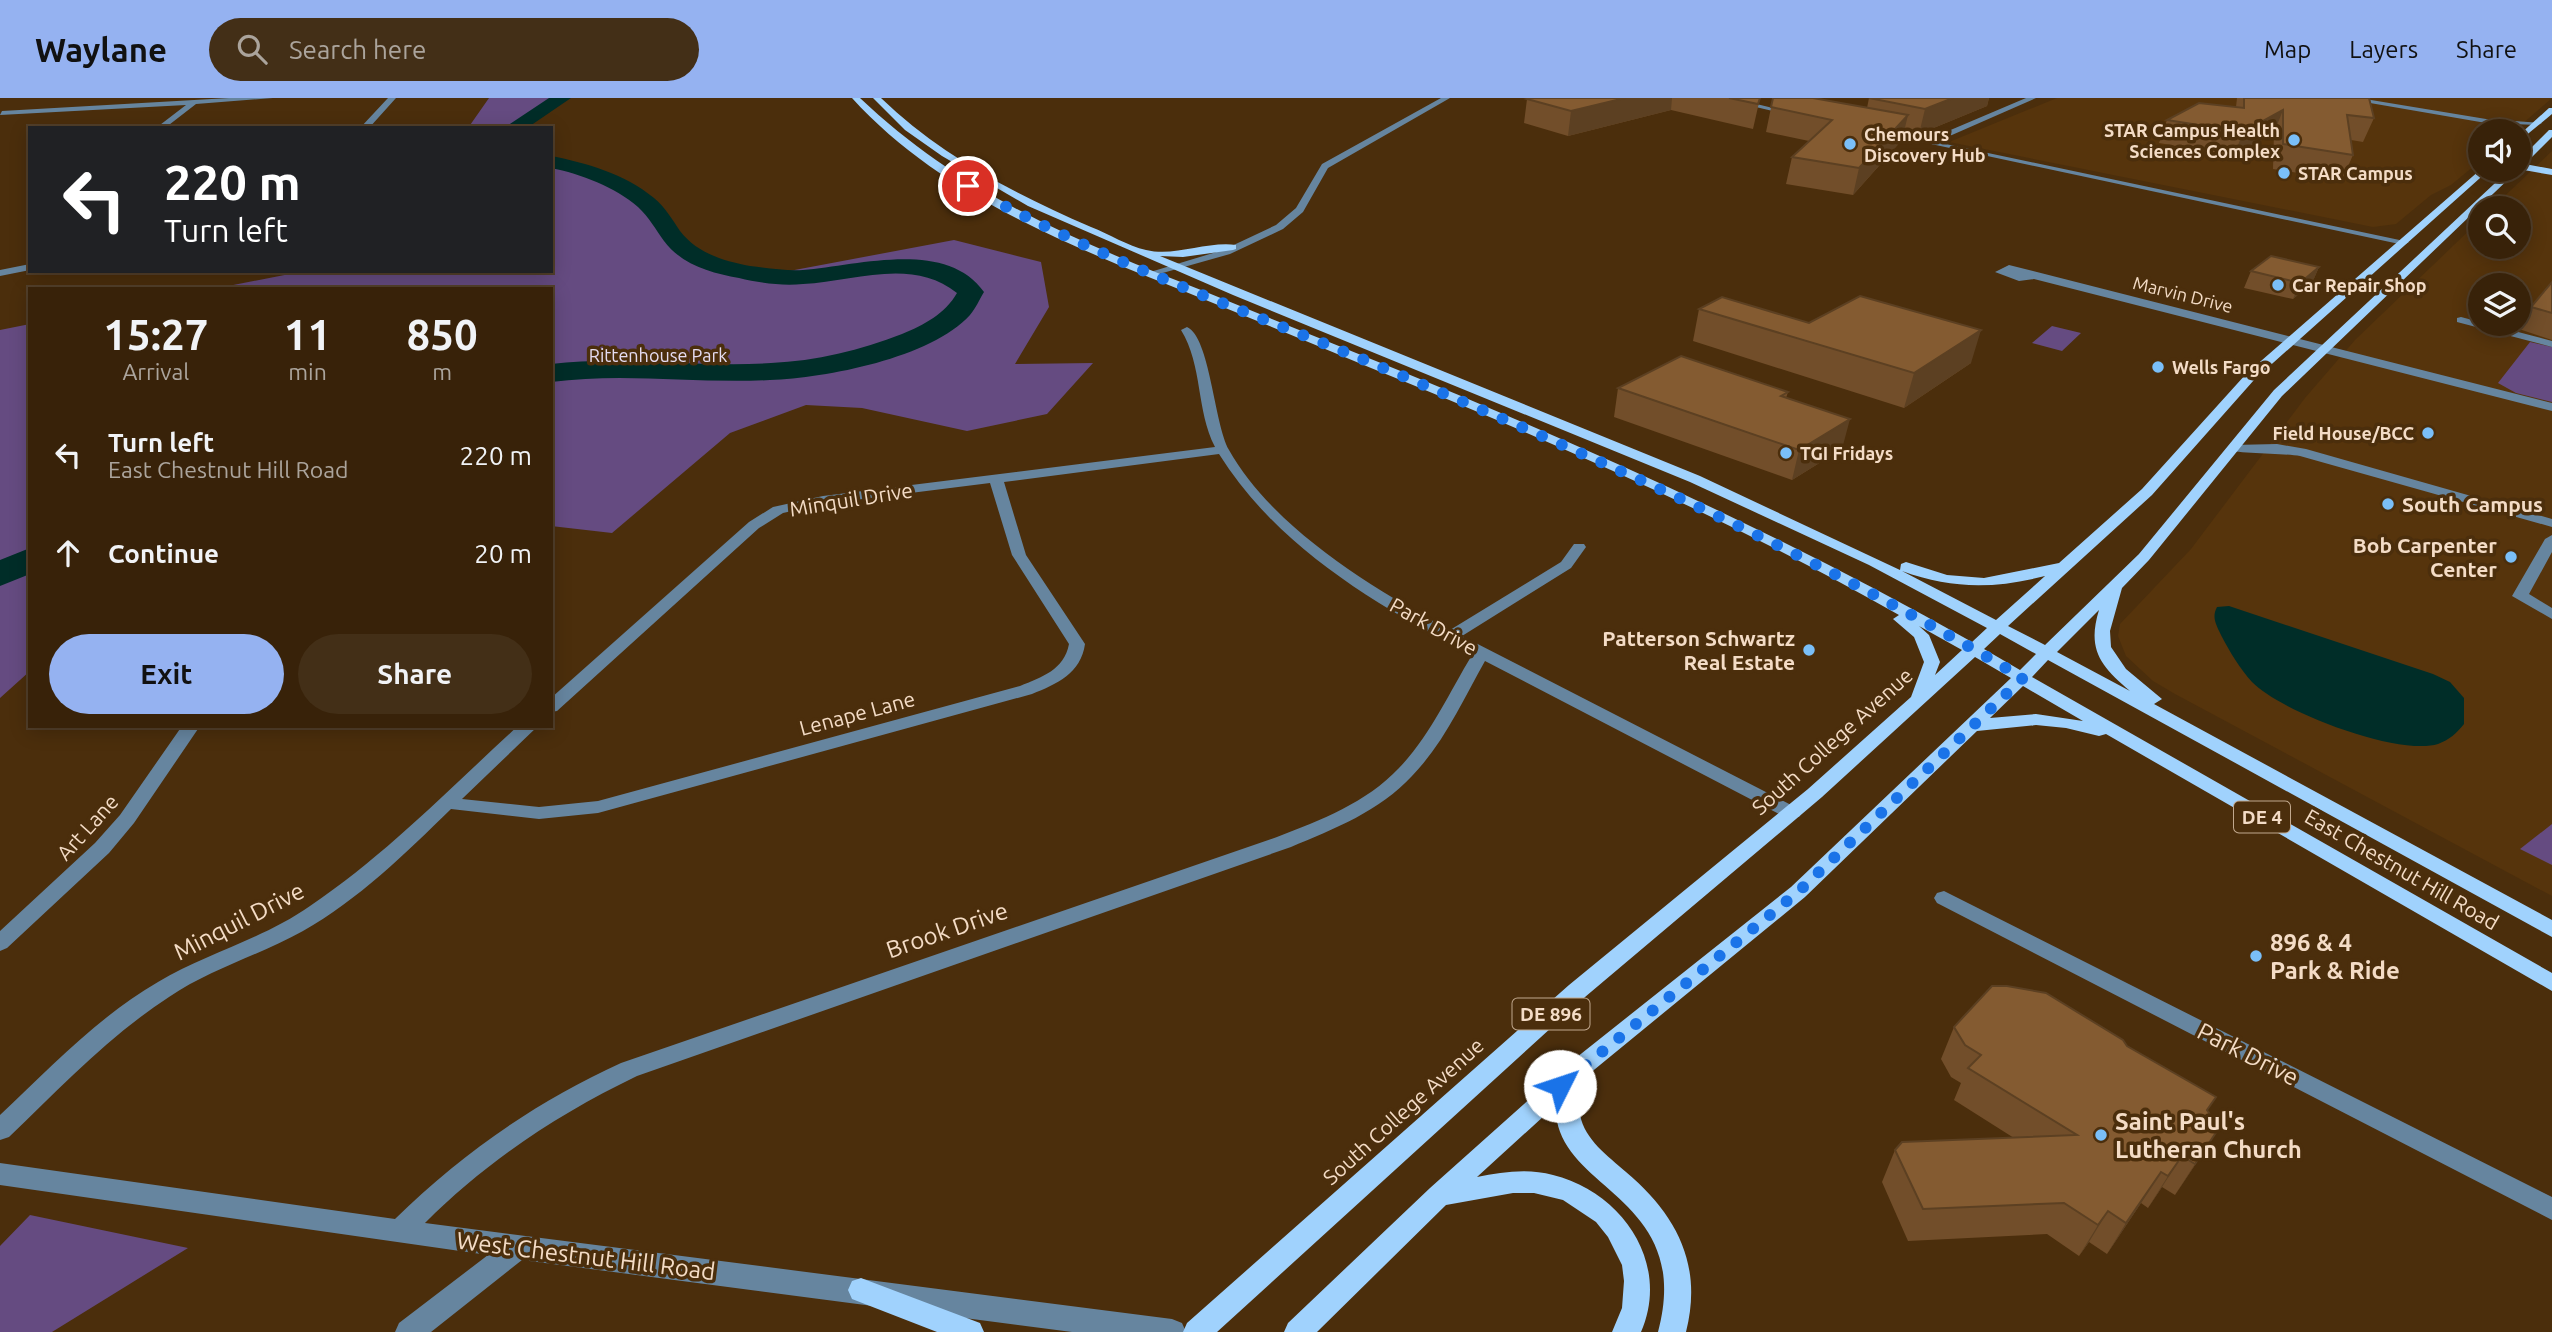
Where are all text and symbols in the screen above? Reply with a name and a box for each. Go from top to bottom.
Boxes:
search box [209,18,699,81]
icon: search [233,30,271,68]
text: Waylane [35,31,167,68]
text: Search here [289,35,426,64]
text: Map [2264,36,2311,63]
text: Layers [2349,36,2418,63]
text: Share [2456,36,2517,63]
map controls [2468,119,2531,336]
button: sound [2468,119,2531,182]
place label: STAR Campus Health Sciences Complex [2104,120,2280,161]
place label: Chemours Discovery Hub [1864,124,1986,165]
marker: STAR Campus Health Sciences Complex [2286,132,2302,148]
marker: Chemours Discovery Hub [1842,136,1858,152]
icon: left [49,154,140,245]
text: 220 m [164,154,301,209]
pin [938,156,998,216]
place label: STAR Campus [2298,163,2413,183]
marker: STAR Campus [2276,165,2292,181]
icon: arrive [949,167,987,205]
button: search [2468,196,2531,259]
text: Turn left [164,212,288,248]
street label: Marvin Drive [2131,272,2235,316]
button: layers [2468,273,2531,336]
place label: Car Repair Shop [2292,275,2427,295]
marker: Car Repair Shop [2270,277,2286,293]
text: 15:27 [103,311,208,358]
text: 11 [284,311,331,358]
text: 850 [407,311,478,358]
park label: Rittenhouse Park [589,345,727,365]
place label: Wells Fargo [2172,357,2271,377]
text: Arrival [122,359,189,384]
text: min [288,359,327,384]
text: m [432,359,452,384]
marker: Wells Fargo [2150,359,2166,375]
place label: Field House/BCC [2273,423,2414,443]
marker: Field House/BCC [2420,425,2436,441]
text: Turn left [108,428,214,457]
icon: left [49,436,87,474]
text: 220 m [460,441,532,470]
place label: TGI Fridays [1800,443,1893,463]
marker: TGI Fridays [1778,445,1794,461]
text: East Chestnut Hill Road [108,457,348,482]
street label: Minquil Drive [788,477,914,521]
place label: South Campus [2402,492,2543,516]
marker: South Campus [2380,496,2396,512]
place label: Bob Carpenter Center [2353,533,2497,581]
icon: ahead [49,534,87,572]
text: Continue [108,539,219,568]
text: 20 m [474,539,532,568]
marker: Bob Carpenter Center [2503,549,2519,565]
street label: Park Drive [1386,592,1482,660]
place label: Patterson Schwartz Real Estate [1602,626,1795,674]
button: Exit [49,634,284,714]
button: Share [298,634,532,714]
marker: Patterson Schwartz Real Estate [1801,642,1817,658]
street label: South College Avenue [1747,663,1917,819]
street label: Lenape Lane [796,686,918,740]
street label: Art Lane [51,789,123,865]
road number: DE 4 [2234,802,2290,832]
street label: East Chestnut Hill Road [2301,804,2503,934]
street label: Minquil Drive [169,877,309,965]
street label: Brook Drive [883,897,1011,963]
place label: 896 & 4 Park & Ride [2270,929,2400,984]
marker: 896 & 4 Park & Ride [2248,948,2264,964]
road number: DE 896 [1512,998,1590,1030]
street label: Park Drive [2193,1017,2303,1091]
street label: South College Avenue [1318,1033,1488,1189]
position arrow [1523,1049,1597,1123]
place label: Saint Paul's Lutheran Church [2115,1108,2302,1163]
marker: Saint Paul's Lutheran Church [2093,1127,2109,1143]
street label: West Chestnut Hill Road [455,1227,717,1285]

